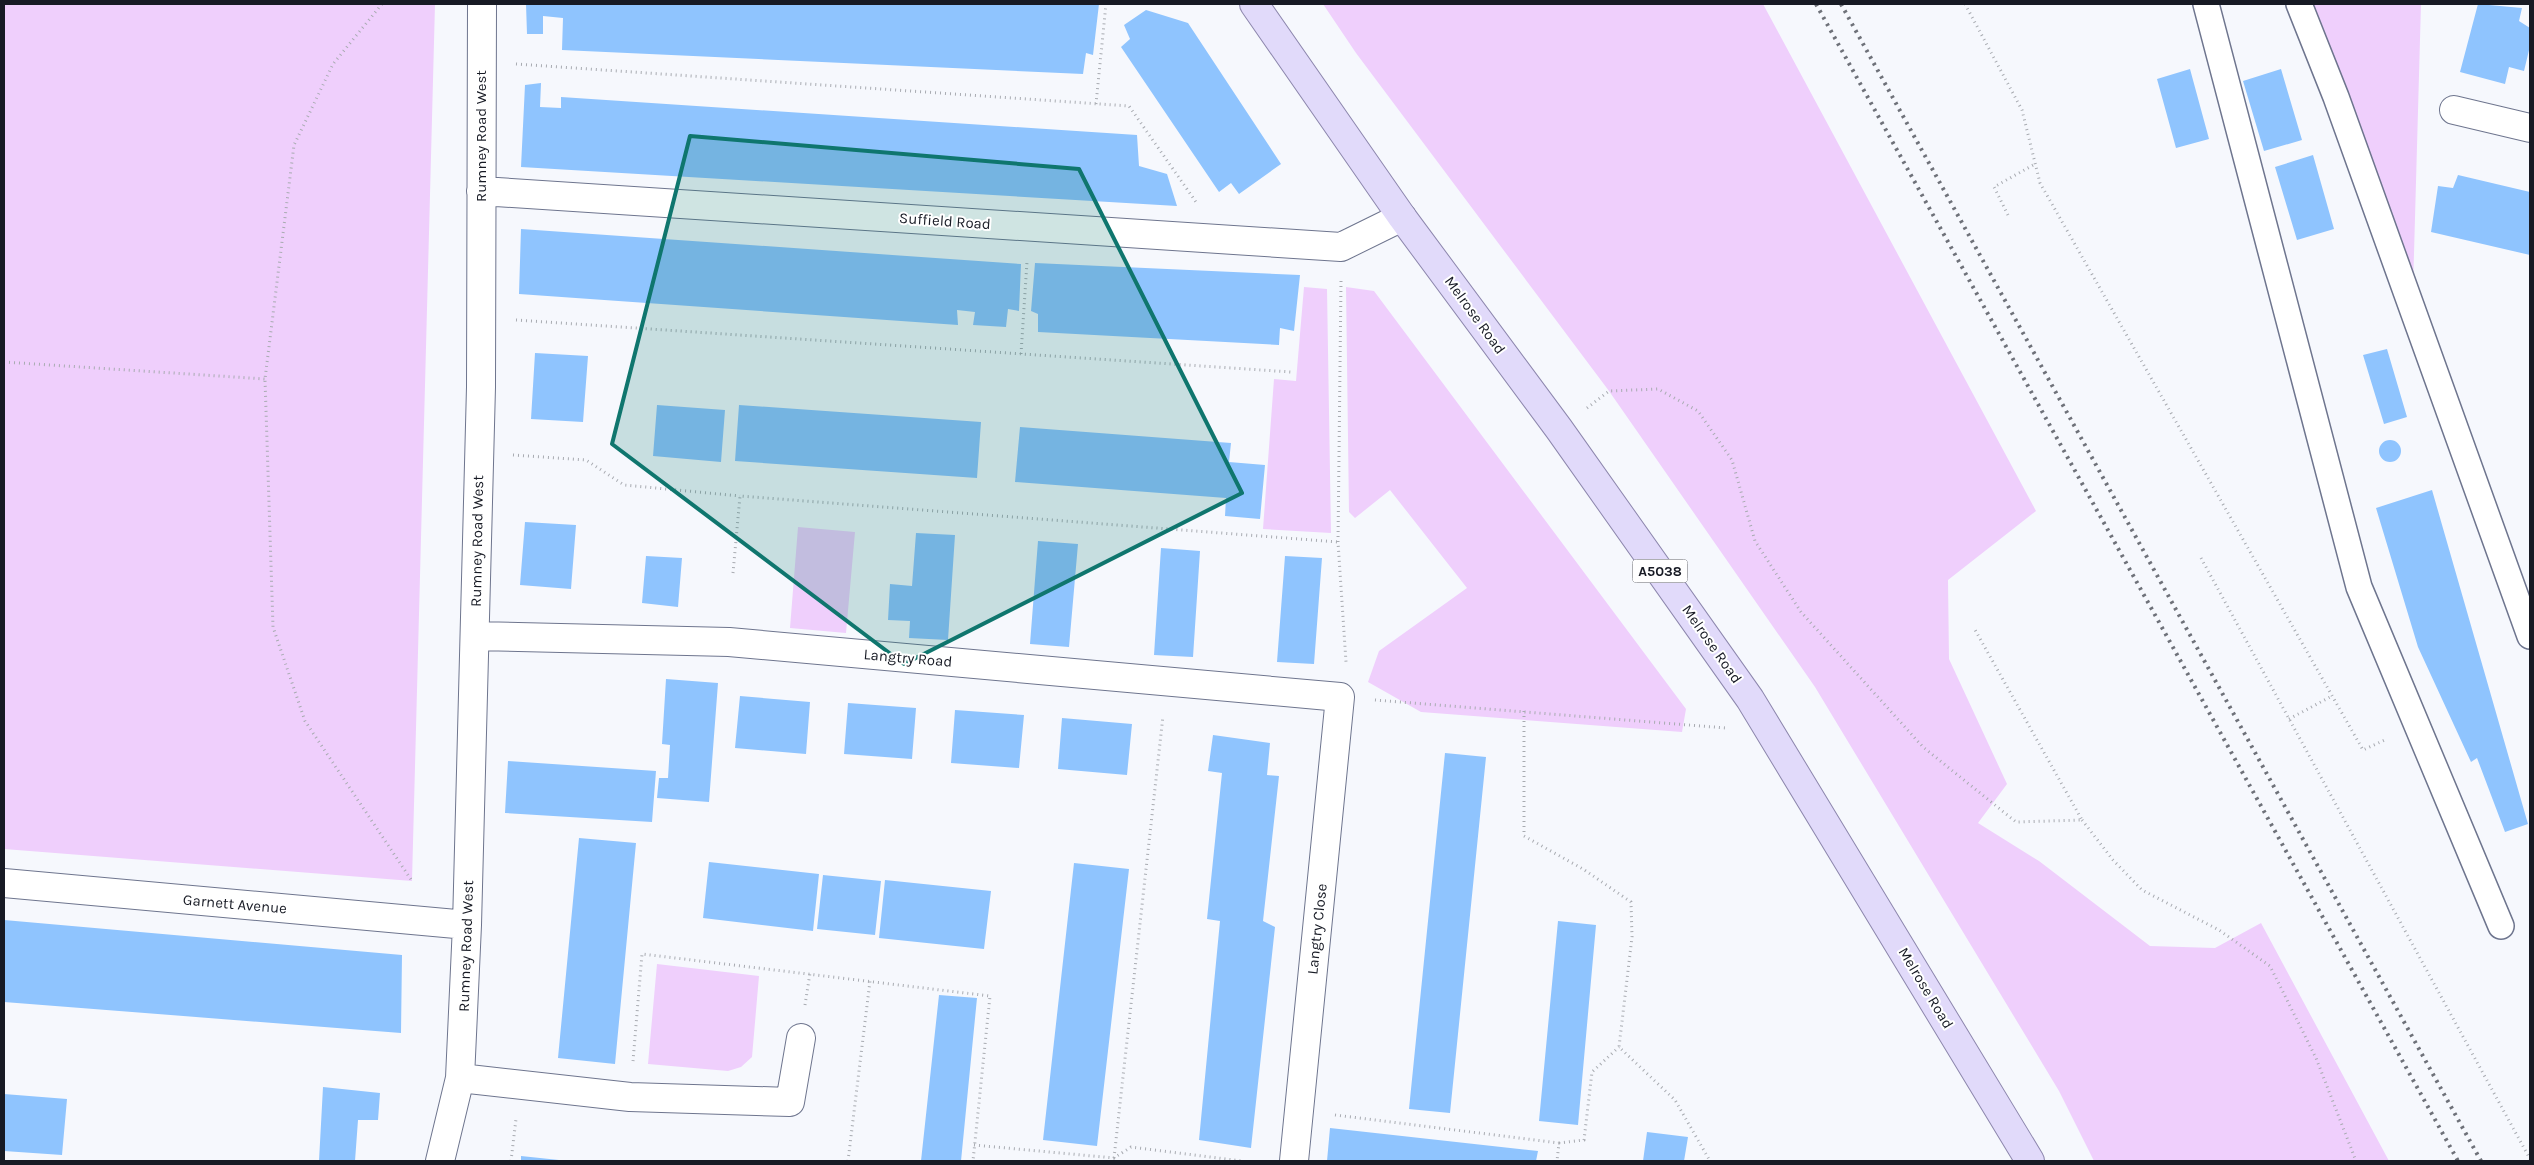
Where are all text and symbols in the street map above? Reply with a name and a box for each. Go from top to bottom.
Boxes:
street label: Rumney Road West [472,70,490,202]
street label: Suffield Road [899,209,991,233]
street label: Melrose Road [1441,273,1509,357]
street label: Rumney Road West [467,475,487,607]
road number: A5038 [1632,560,1688,582]
street label: Melrose Road [1678,601,1746,687]
street label: Langtry Road [863,645,953,671]
street label: Rumney Road West [455,879,477,1012]
street label: Langtry Close [1303,883,1331,975]
street label: Garnett Avenue [182,890,288,918]
street label: Melrose Road [1895,944,1957,1032]

